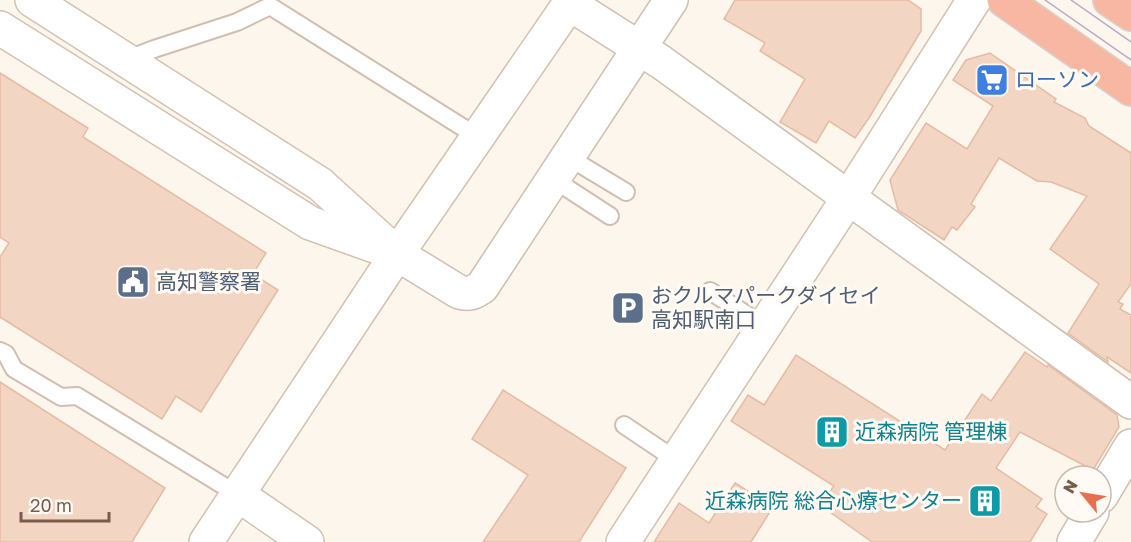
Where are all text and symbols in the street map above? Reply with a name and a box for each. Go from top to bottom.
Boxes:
supermarket icon: ローソン [974,62,1010,98]
place label: ローソン [1015,66,1099,92]
public building icon: 高知警察署 [115,264,151,300]
place label: 高知警察署 [156,268,261,294]
place label: おクルマパークダイセイ 高知駅南口 [651,282,881,332]
parking icon: おクルマパークダイセイ 高知駅南口 [610,290,646,326]
building icon: 近森病院 管理棟 [814,414,850,450]
place label: 近森病院 管理棟 [855,418,1007,444]
north arrow [1053,464,1113,524]
text: N [1058,476,1082,497]
building icon: 近森病院 総合心療センター [967,483,1003,519]
scale bar [21,485,110,523]
place label: 近森病院 総合心療センター [705,487,962,513]
text: 20 m [30,494,72,516]

